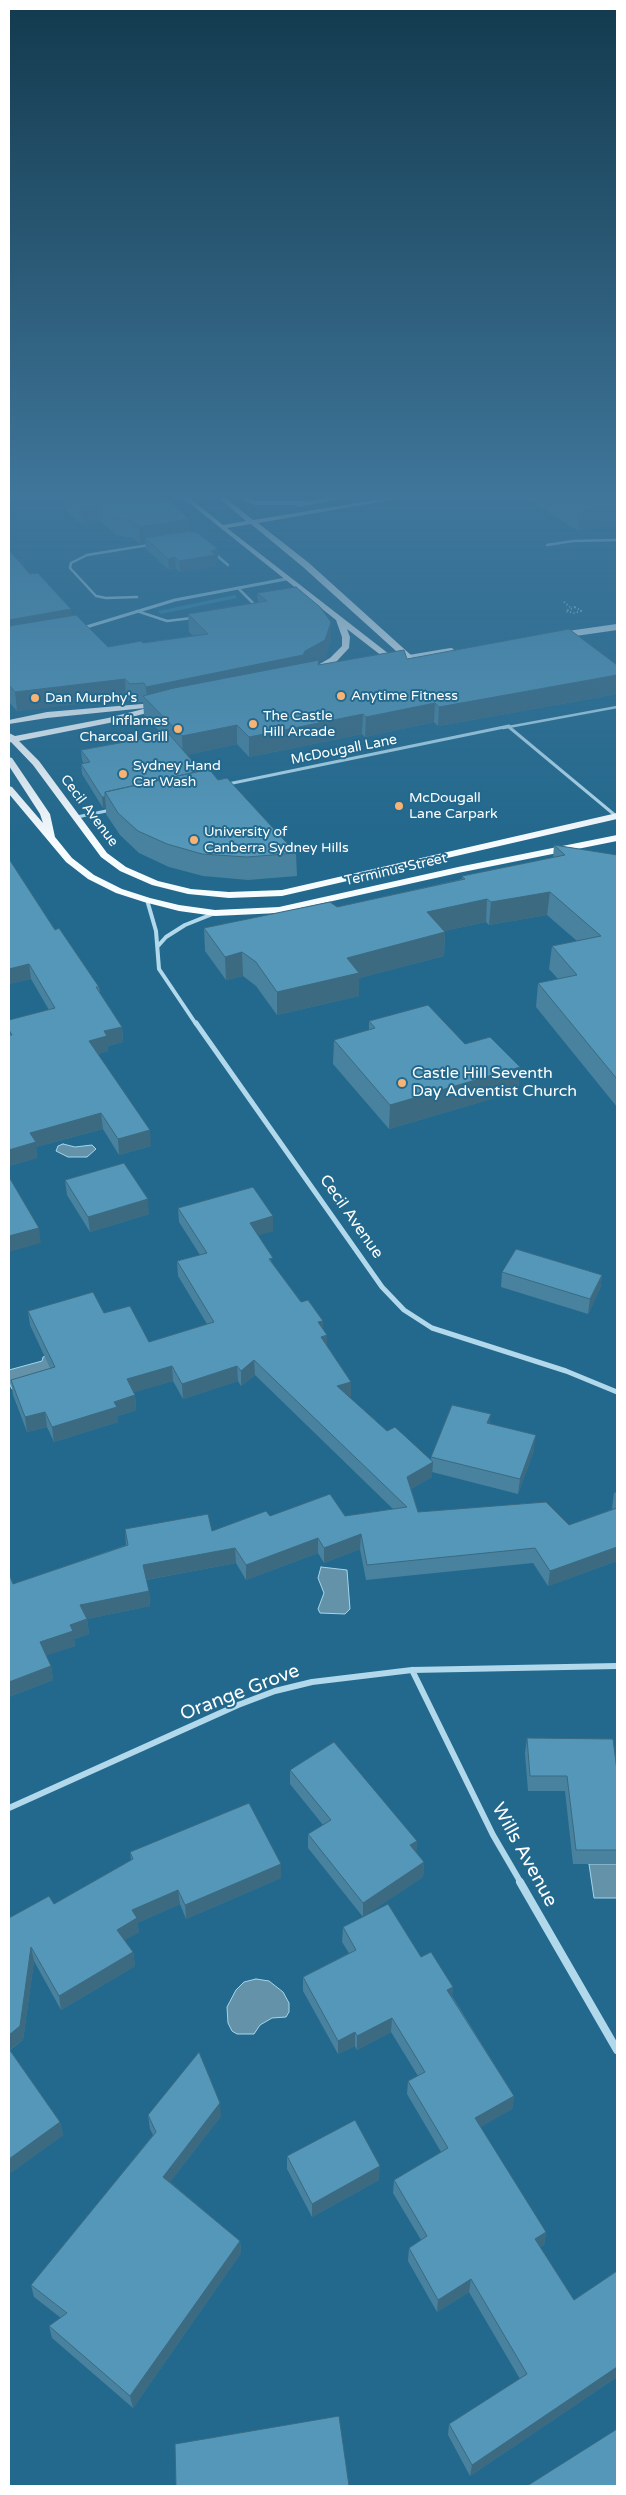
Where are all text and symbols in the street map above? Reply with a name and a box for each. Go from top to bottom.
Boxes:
place label: Anytime Fitness [351,688,458,704]
place label: Dan Murphy's [45,690,137,706]
marker: Anytime Fitness [335,690,347,702]
marker: Dan Murphy's [29,692,41,704]
place label: The Castle Hill Arcade [263,708,335,740]
place label: Inflames Charcoal Grill [79,713,168,746]
marker: The Castle Hill Arcade [247,718,259,730]
marker: Inflames Charcoal Grill [172,723,184,735]
street label: McDougall Lane [290,731,398,769]
place label: Sydney Hand Car Wash [133,758,221,790]
marker: Sydney Hand Car Wash [117,768,129,780]
street label: Cecil Avenue [57,772,121,850]
place label: McDougall Lane Carpark [409,790,498,822]
marker: McDougall Lane Carpark [393,800,405,812]
place label: University of Canberra Sydney Hills [204,824,349,856]
marker: University of Canberra Sydney Hills [188,834,200,846]
street label: Terminus Street [343,850,449,890]
place label: Castle Hill Seventh Day Adventist Church [412,1064,577,1102]
marker: Castle Hill Seventh Day Adventist Church [396,1077,408,1089]
street label: Cecil Avenue [315,1171,387,1263]
street label: Orange Grove [177,1660,303,1726]
street label: Wills Avenue [486,1799,562,1911]

